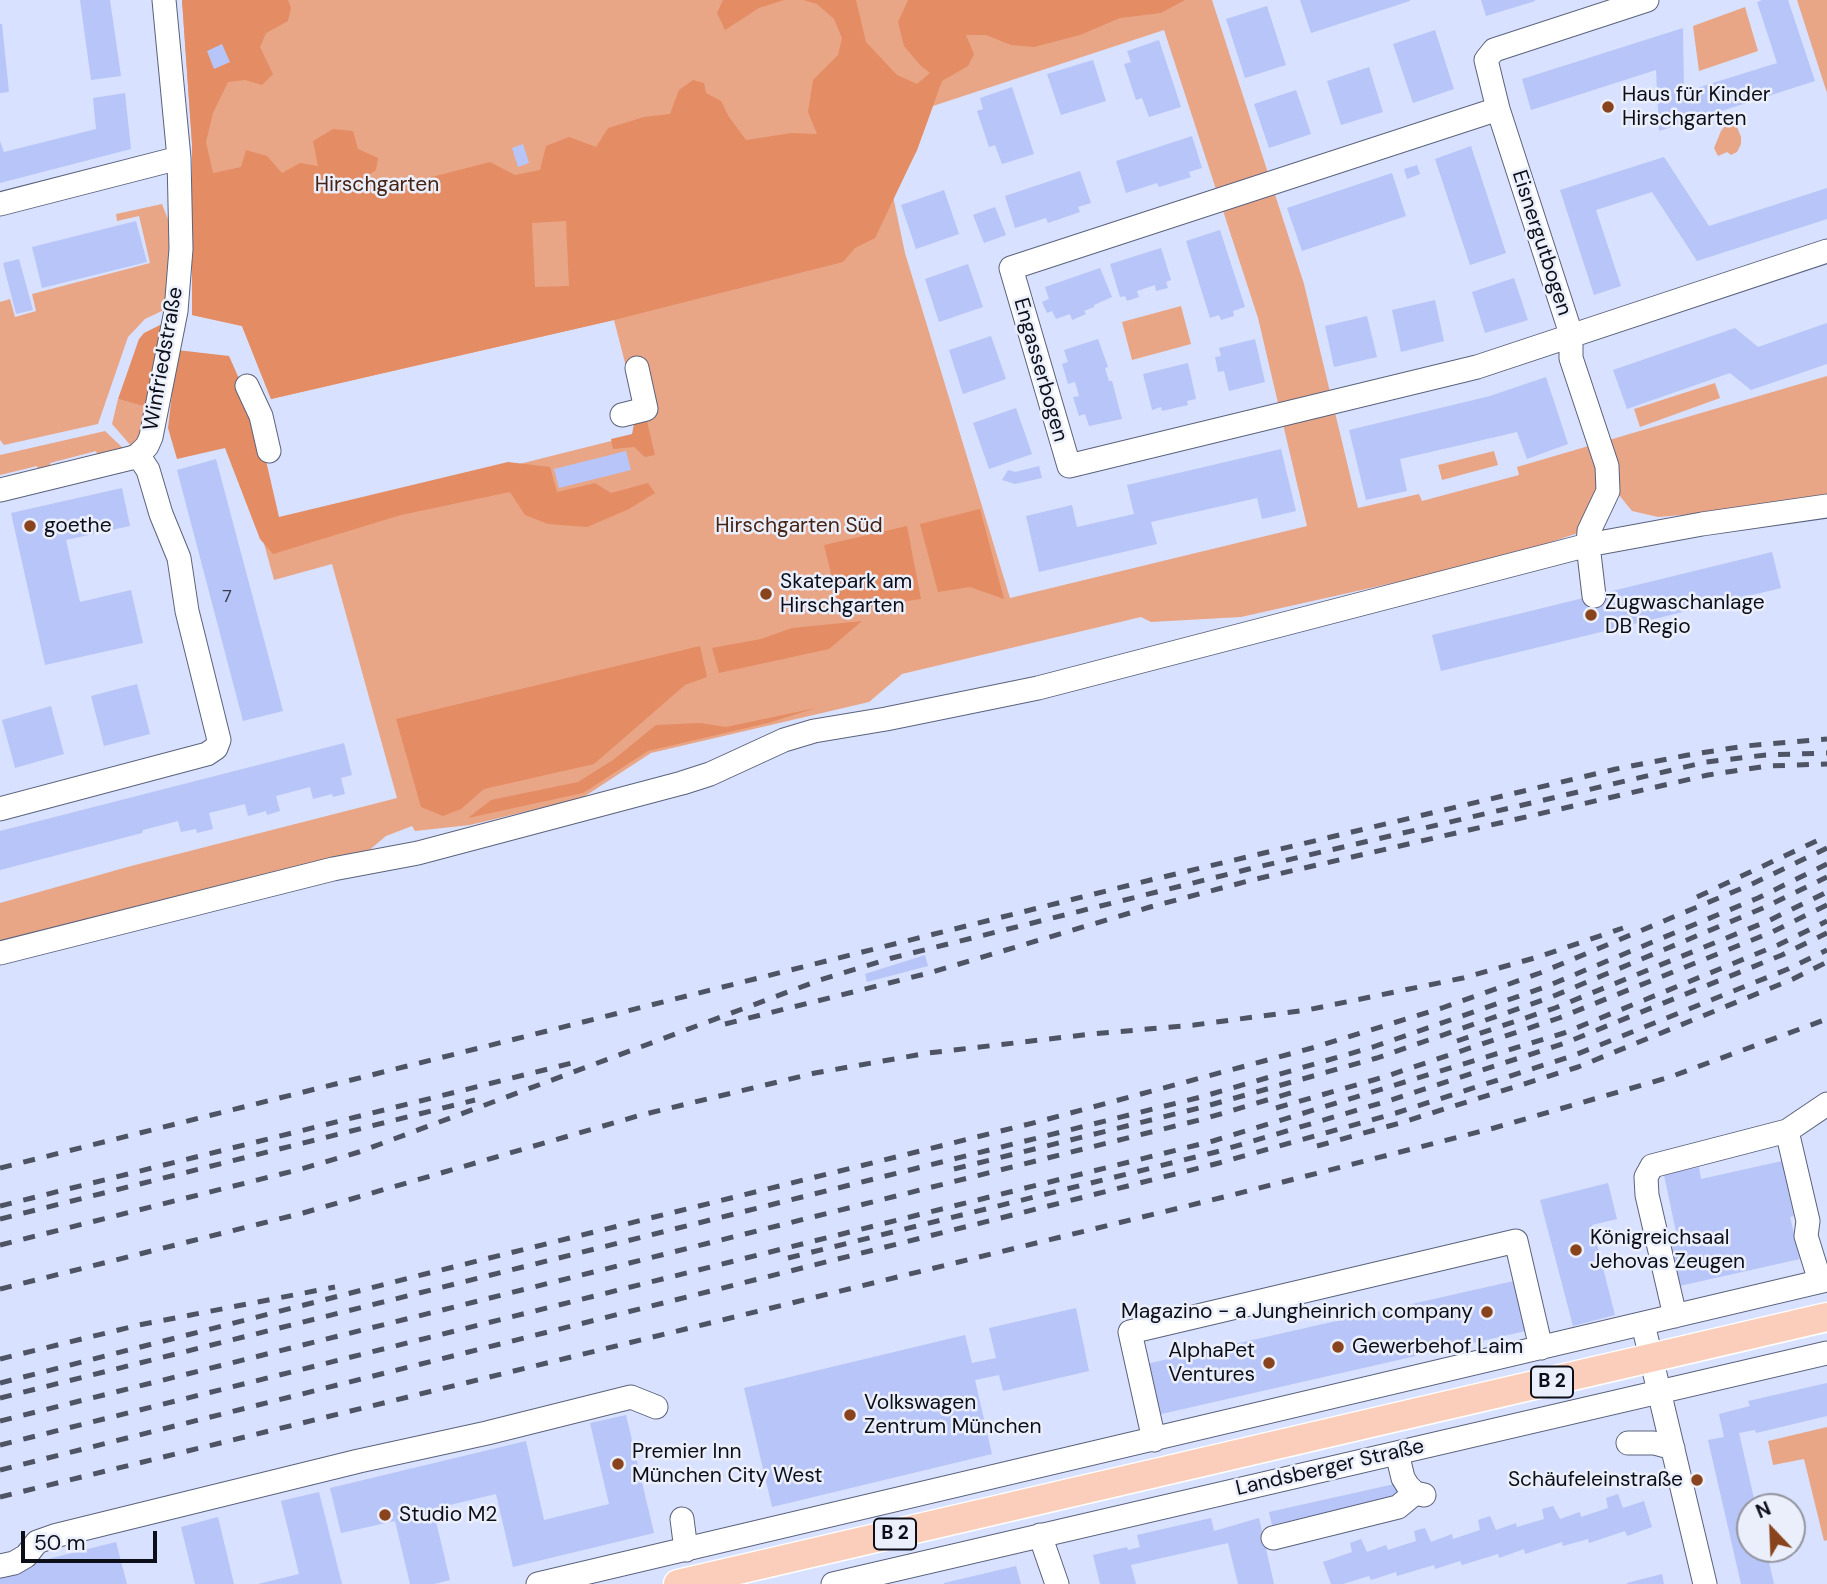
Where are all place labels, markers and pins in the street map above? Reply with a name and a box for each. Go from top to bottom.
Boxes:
place label: Haus für Kinder Hirschgarten [1622,82,1771,132]
marker: Haus für Kinder Hirschgarten [1600,99,1616,115]
place label: goethe [44,513,112,539]
marker: goethe [22,518,38,534]
place label: Skatepark am Hirschgarten [780,569,912,619]
marker: Skatepark am Hirschgarten [758,586,774,602]
place label: Zugwaschanlage DB Regio [1605,590,1765,640]
marker: Zugwaschanlage DB Regio [1583,607,1599,623]
place label: Königreichsaal Jehovas Zeugen [1590,1225,1745,1275]
marker: Königreichsaal Jehovas Zeugen [1568,1242,1584,1258]
place label: Magazino - a Jungheinrich company [1121,1299,1473,1325]
marker: Magazino - a Jungheinrich company [1479,1304,1495,1320]
place label: Gewerbehof Laim [1352,1334,1523,1360]
place label: AlphaPet Ventures [1168,1338,1255,1388]
marker: Gewerbehof Laim [1330,1339,1346,1355]
marker: AlphaPet Ventures [1261,1355,1277,1371]
place label: Volkswagen Zentrum München [864,1390,1041,1440]
marker: Volkswagen Zentrum München [842,1407,858,1423]
place label: Premier Inn München City West [632,1439,822,1489]
marker: Premier Inn München City West [610,1456,626,1472]
place label: Schäufeleinstraße [1508,1467,1683,1493]
marker: Schäufeleinstraße [1689,1472,1705,1488]
place label: Studio M2 [399,1502,497,1528]
marker: Studio M2 [377,1507,393,1523]

